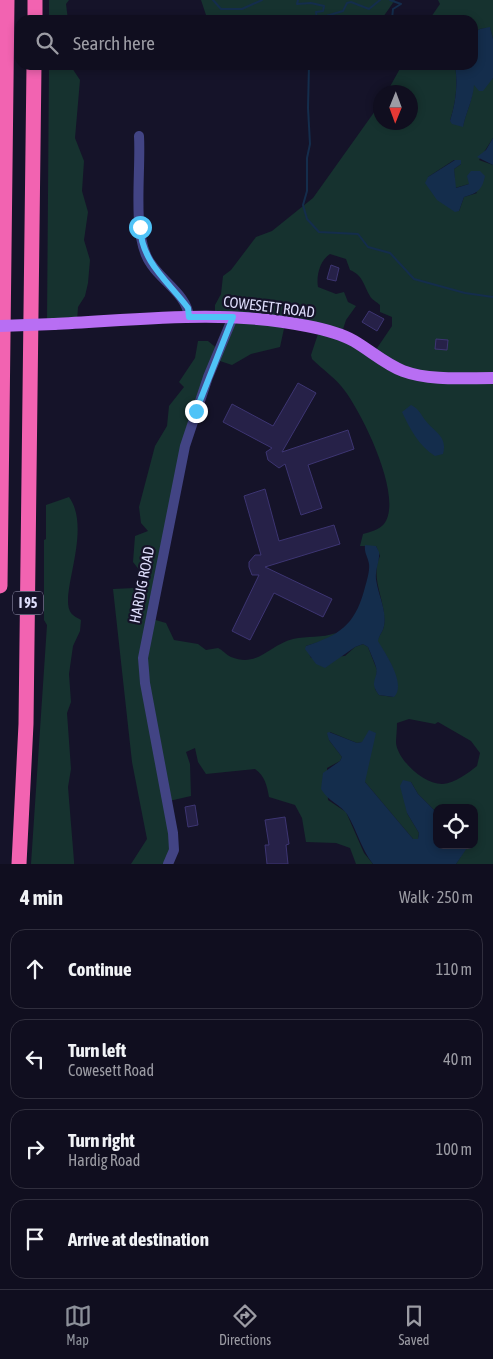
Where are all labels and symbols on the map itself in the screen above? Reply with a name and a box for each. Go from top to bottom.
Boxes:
north arrow [373,85,418,130]
route start [129,216,152,239]
street label: COWESETT ROAD [222,292,316,321]
route end [185,400,208,423]
street label: HARDIG ROAD [126,545,157,625]
road number: I 95 [13,592,43,614]

